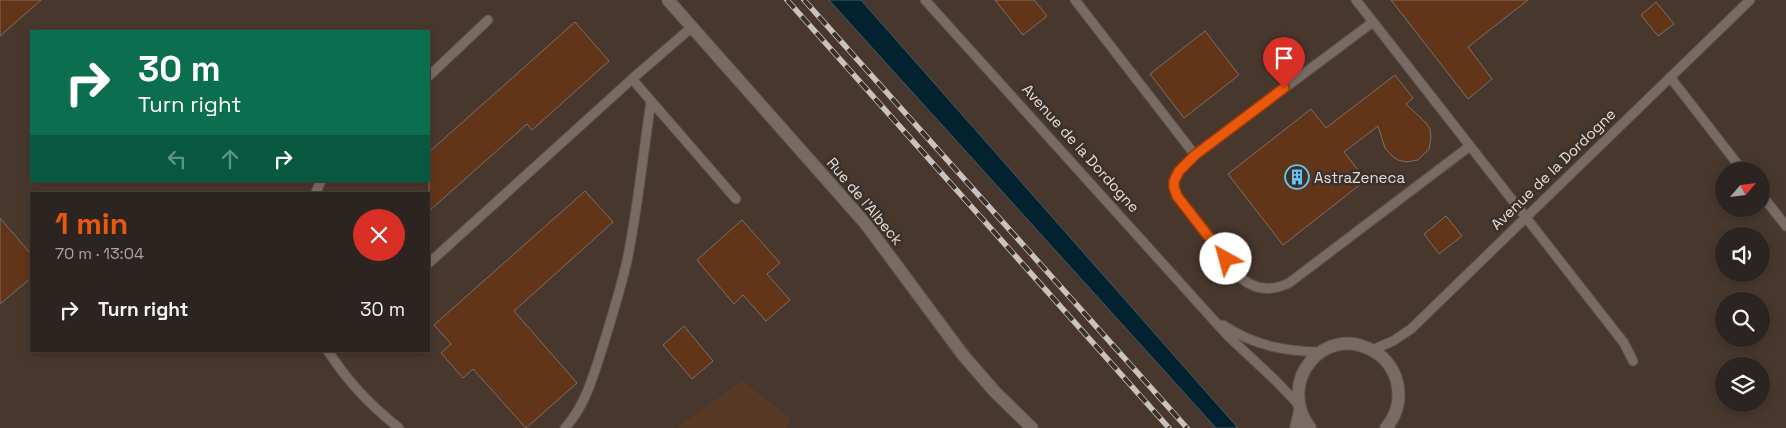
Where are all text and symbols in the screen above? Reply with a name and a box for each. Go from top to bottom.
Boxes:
pin [1263,37,1305,88]
icon: arrive [1270,44,1298,72]
text: 30 m [138,47,221,91]
icon: right [55,50,120,115]
street label: Avenue de la Dordogne [1018,80,1144,216]
text: Turn right [138,90,241,118]
street label: Avenue de la Dordogne [1486,104,1620,234]
icon: left [163,145,191,173]
icon: ahead [216,145,244,173]
icon: right [269,145,297,173]
street label: Rue de l'Albeck [823,153,907,249]
north arrow [1715,162,1770,218]
map controls [1715,162,1770,412]
building icon: AstraZeneca [1284,164,1310,190]
place label: AstraZeneca [1314,168,1405,187]
text: 1 min [55,204,128,243]
button: close [353,209,405,261]
button: sound [1715,227,1770,282]
position arrow [1199,232,1251,284]
text: 70 m · 13:04 [55,243,144,264]
button: search [1715,292,1770,347]
icon: right [55,296,83,324]
text: Turn right [98,297,188,322]
text: 30 m [360,297,405,322]
button: layers [1715,357,1770,412]

